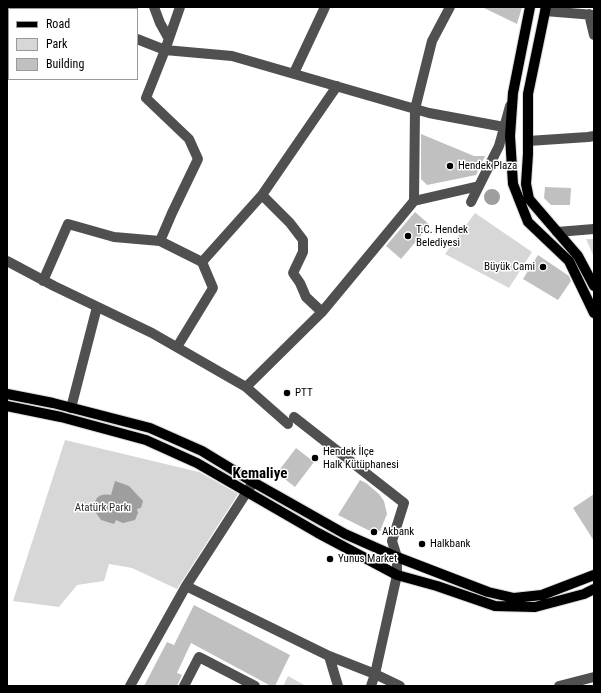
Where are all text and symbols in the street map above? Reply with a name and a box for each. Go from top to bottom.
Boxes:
legend [8,8,138,80]
text: Road [46,17,70,31]
text: Park [46,37,67,51]
text: Building [46,57,84,71]
place label: Hendek Plaza [458,159,517,173]
marker: Hendek Plaza [445,161,455,171]
place label: T.C. Hendek Belediyesi [416,223,468,249]
marker: T.C. Hendek Belediyesi [403,231,413,241]
place label: Büyük Cami [484,260,535,274]
marker: Büyük Cami [538,262,548,272]
place label: PTT [295,386,313,400]
marker: PTT [282,388,292,398]
place label: Hendek İlçe Halk Kütüphanesi [323,445,399,471]
marker: Hendek İlçe Halk Kütüphanesi [310,453,320,463]
district label: Kemaliye [233,465,287,483]
park label: Atatürk Parkı [75,501,131,515]
place label: Akbank [382,525,414,539]
marker: Akbank [369,527,379,537]
place label: Halkbank [430,537,471,551]
marker: Halkbank [417,539,427,549]
place label: Yunus Market [338,552,397,566]
marker: Yunus Market [325,554,335,564]

